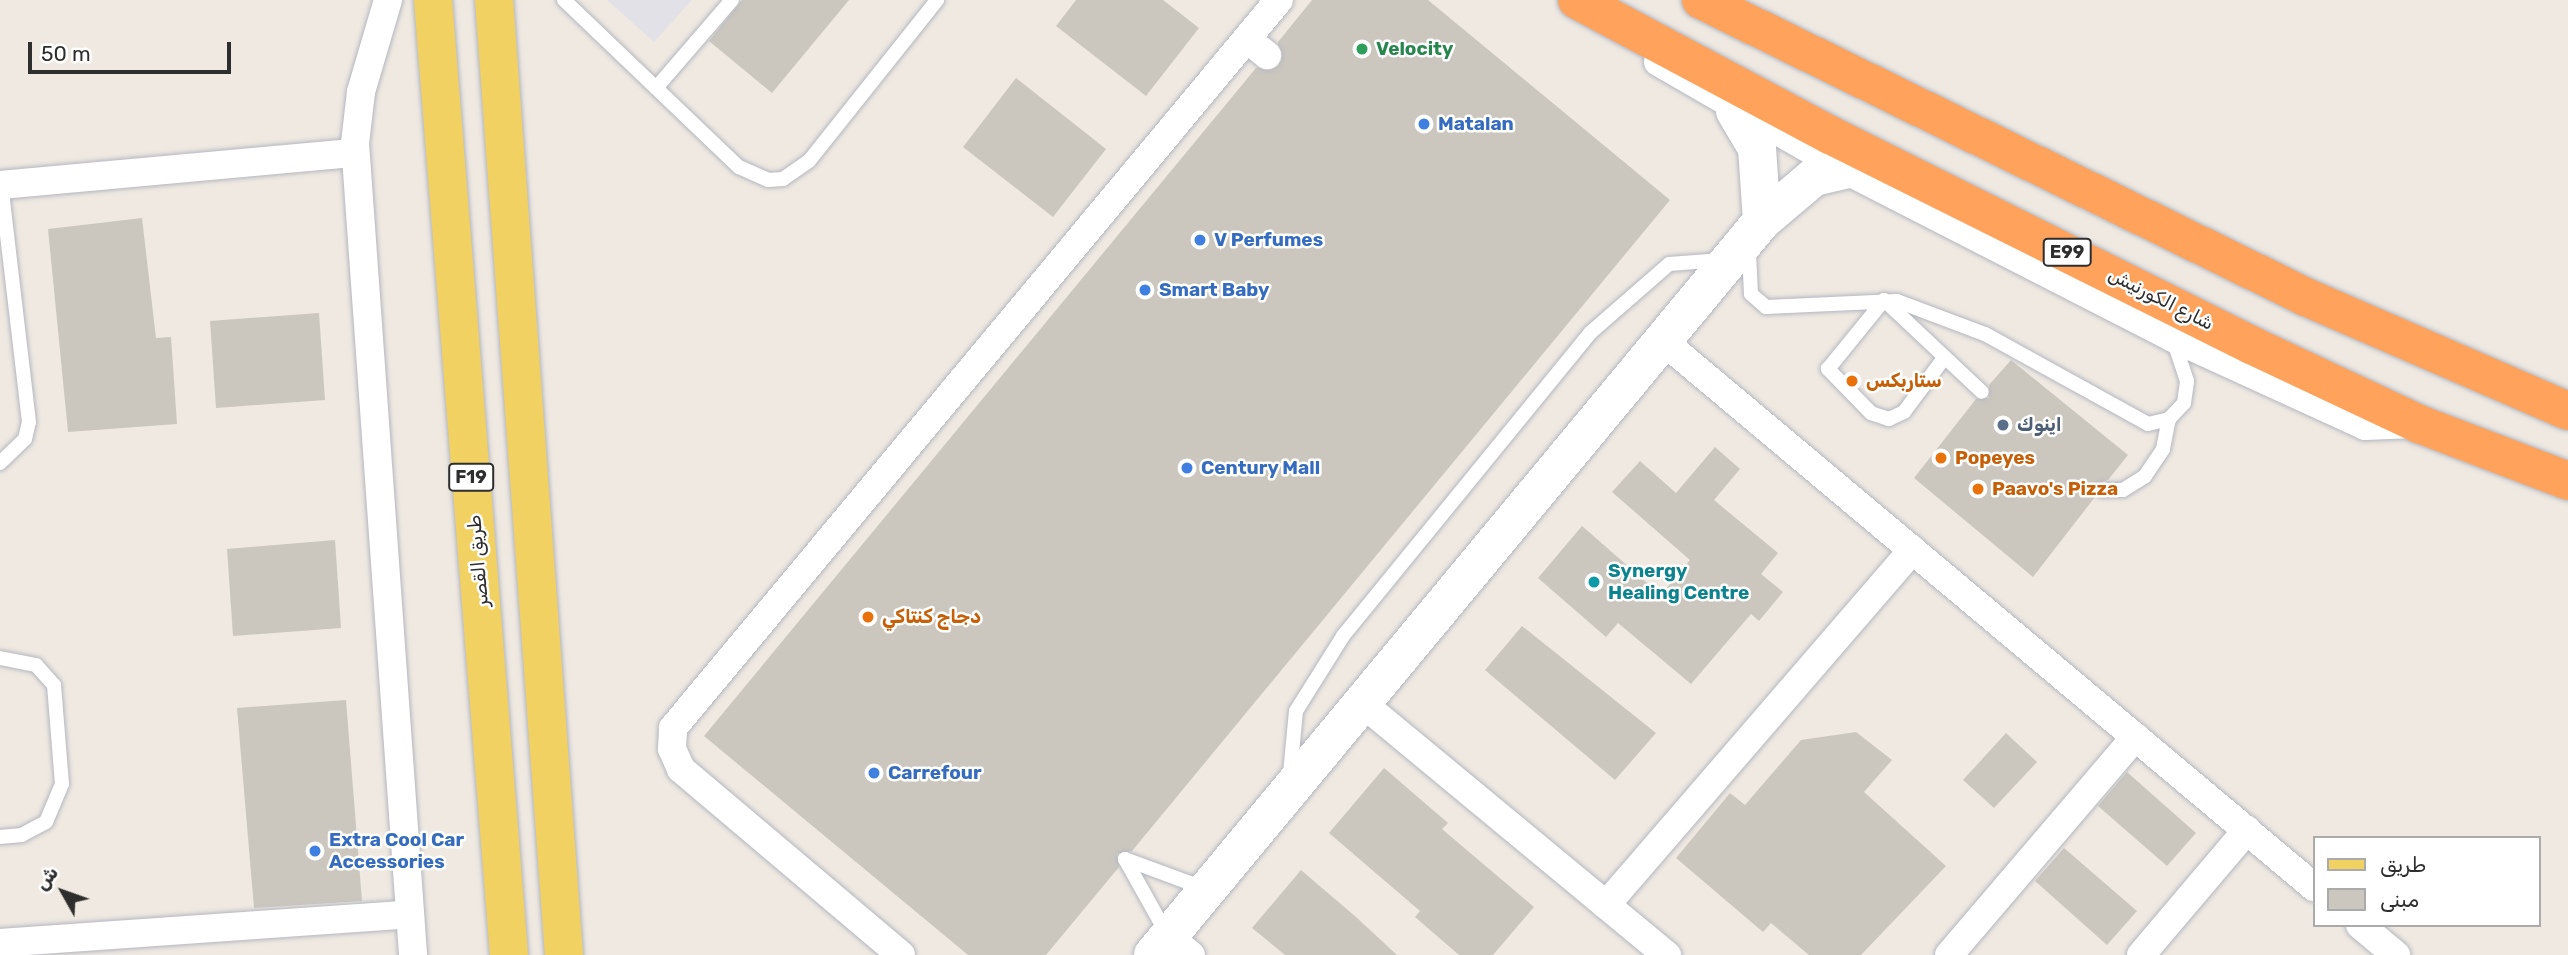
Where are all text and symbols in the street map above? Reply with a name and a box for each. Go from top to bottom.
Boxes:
scale bar [32,28,234,72]
place label: Velocity [1376,38,1453,60]
text: 50 m [41,41,91,66]
marker: Velocity [1354,41,1370,57]
place label: Matalan [1438,113,1514,135]
marker: Matalan [1416,116,1432,132]
place label: V Perfumes [1214,229,1324,251]
marker: V Perfumes [1192,232,1208,248]
road number: E99 [2042,238,2092,266]
street label: شارع الكورنيش [2105,263,2217,335]
place label: Smart Baby [1159,279,1269,301]
marker: Smart Baby [1137,282,1153,298]
place label: ستاربكس [1866,370,1942,392]
marker: ستاربكس [1844,373,1860,389]
place label: اينوك [2017,414,2062,436]
marker: اينوك [1995,417,2011,433]
place label: Popeyes [1955,447,2035,469]
marker: Popeyes [1933,450,1949,466]
place label: Century Mall [1201,457,1321,479]
marker: Century Mall [1179,460,1195,476]
road number: F19 [447,462,496,491]
place label: Paavo's Pizza [1992,478,2118,500]
marker: Paavo's Pizza [1970,481,1986,497]
street label: طريق القصر [463,514,493,608]
place label: Synergy Healing Centre [1608,560,1749,604]
marker: Synergy Healing Centre [1586,574,1602,590]
place label: دجاج كنتاكي [882,606,981,628]
marker: دجاج كنتاكي [860,609,876,625]
place label: Carrefour [888,762,982,784]
marker: Carrefour [866,765,882,781]
place label: Extra Cool Car Accessories [329,829,464,873]
legend [2312,836,2540,927]
marker: Extra Cool Car Accessories [307,843,323,859]
text: طريق [2380,852,2426,877]
north arrow [28,857,98,927]
text: ش [30,862,63,895]
text: مبنى [2380,887,2419,912]

